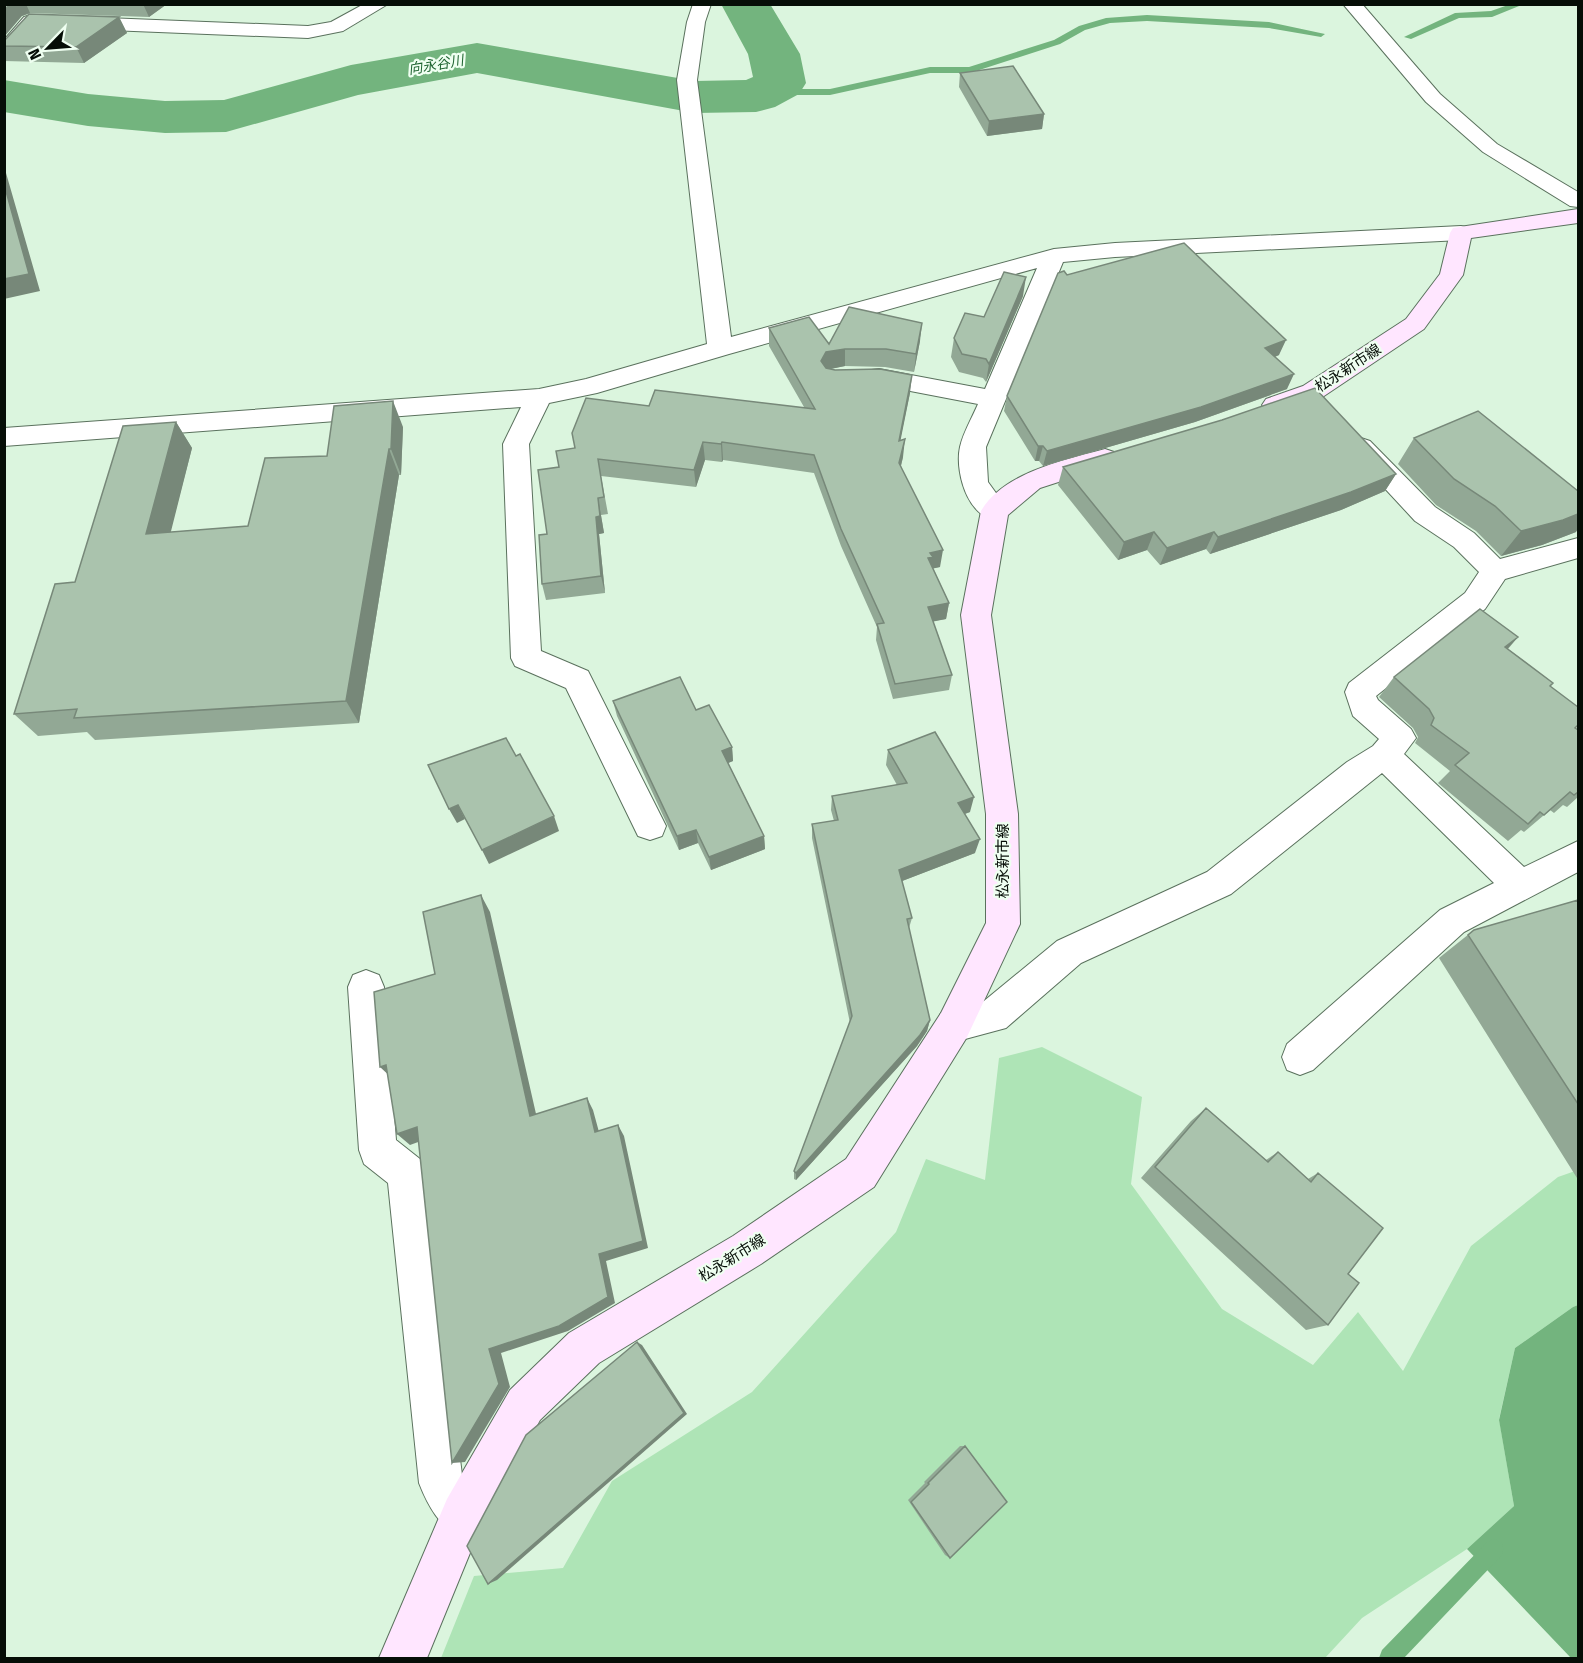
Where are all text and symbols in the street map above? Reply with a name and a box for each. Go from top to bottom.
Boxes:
north arrow [18,18,78,78]
text: N [24,46,45,62]
water label: 向永谷川 [407,51,467,78]
street label: 松永新市線 [1312,340,1384,396]
street label: 松永新市線 [994,823,1012,899]
street label: 松永新市線 [695,1230,769,1286]

